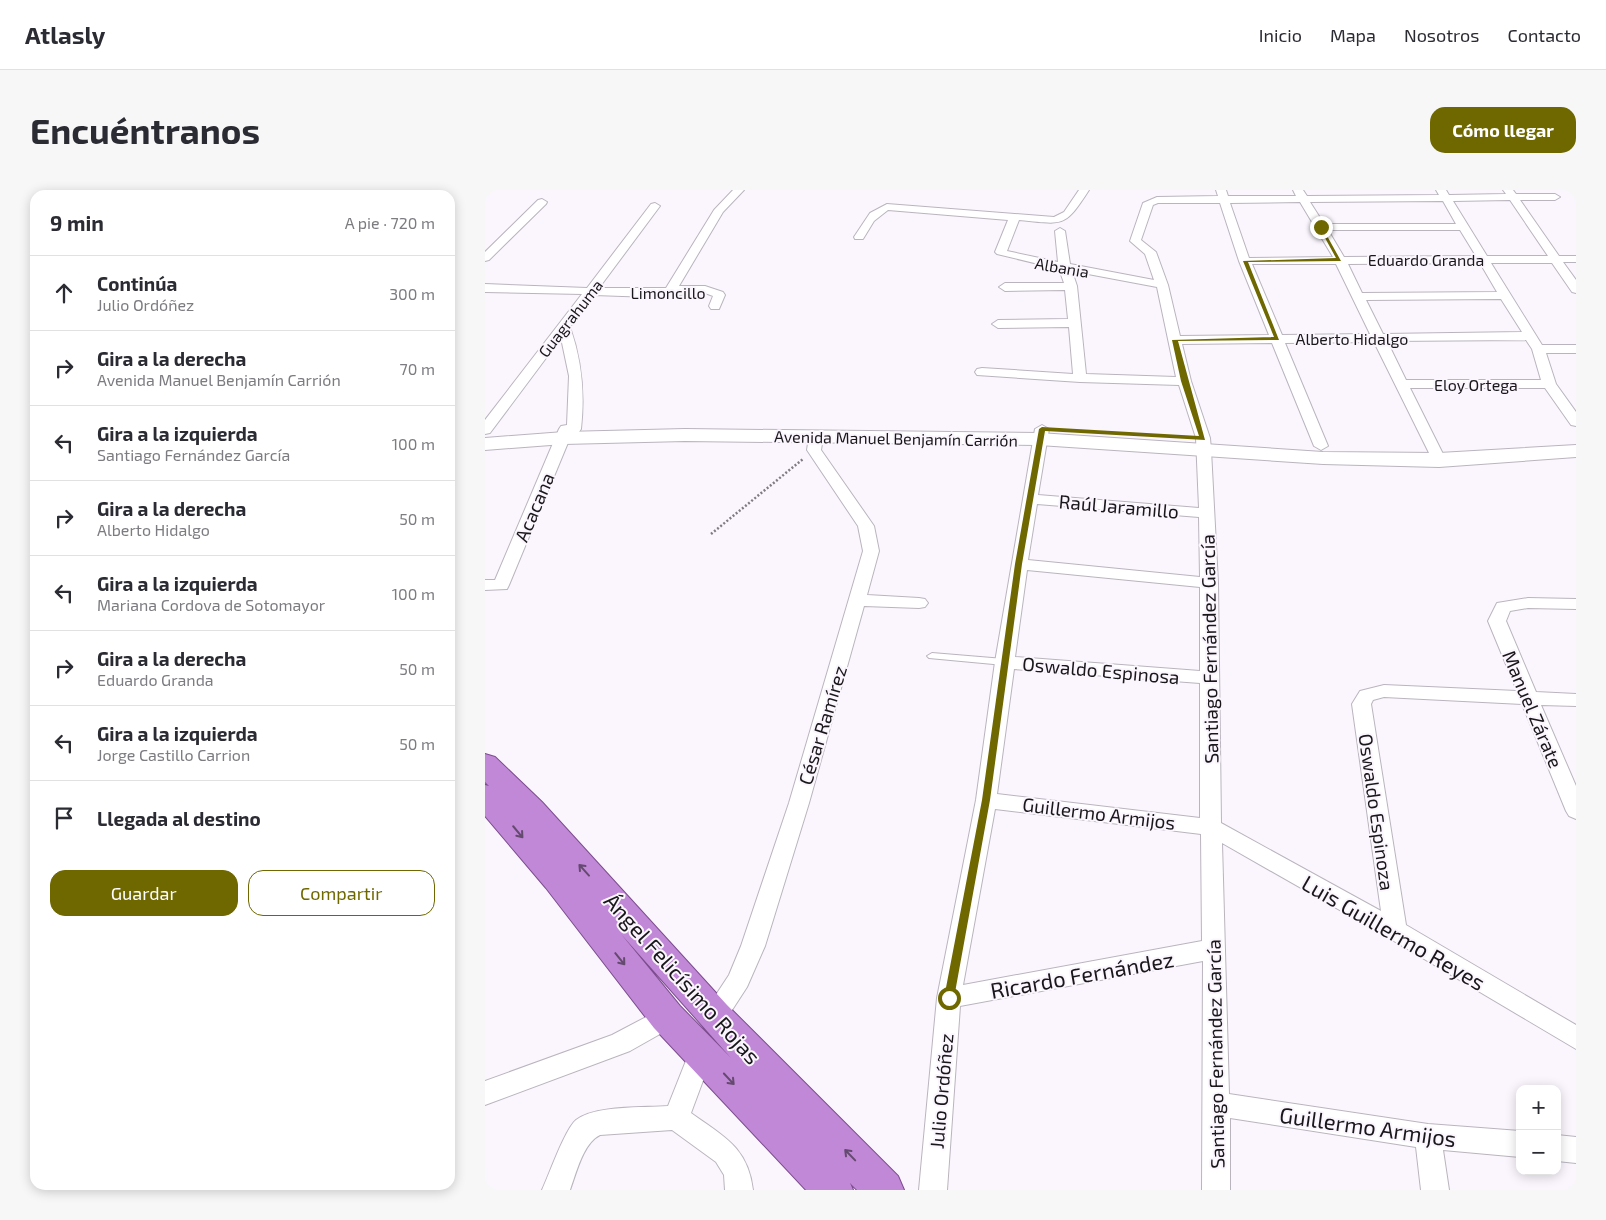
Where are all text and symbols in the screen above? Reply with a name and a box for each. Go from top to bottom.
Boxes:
text: Atlasly [25,20,105,49]
text: Inicio [1259,24,1302,46]
text: Mapa [1330,24,1376,46]
text: Nosotros [1404,24,1479,46]
text: Contacto [1507,24,1581,46]
button: Cómo llegar [1430,107,1576,153]
text: Encuéntranos [30,109,260,151]
text: 9 min [50,210,104,235]
text: A pie · 720 m [345,213,435,232]
route end [1310,216,1333,239]
street label: Eduardo Granda [1368,250,1484,269]
street label: Albania [1033,253,1091,281]
text: Continúa [97,272,177,295]
street label: Guagrahuma [534,275,606,361]
icon: ahead [50,279,78,307]
street label: Limoncillo [631,283,705,302]
text: 300 m [389,284,435,303]
text: Julio Ordóñez [97,295,194,314]
street label: Alberto Hidalgo [1296,329,1408,348]
text: Gira a la derecha [97,347,246,370]
icon: right [50,354,78,382]
text: 70 m [400,359,435,378]
text: Avenida Manuel Benjamín Carrión [97,370,341,389]
street label: Eloy Ortega [1434,375,1518,394]
text: Gira a la izquierda [97,422,258,445]
street label: Avenida Manuel Benjamín Carrión [774,426,1018,451]
icon: left [50,429,78,457]
text: 100 m [392,434,435,453]
text: Santiago Fernández García [97,445,290,464]
street label: Acacana [509,469,559,545]
street label: Raúl Jaramillo [1058,489,1180,523]
text: Gira a la derecha [97,497,246,520]
icon: right [50,504,78,532]
text: 50 m [399,509,435,528]
text: Alberto Hidalgo [97,520,210,539]
street label: Santiago Fernández García [1195,534,1223,764]
text: Gira a la izquierda [97,572,258,595]
icon: left [50,579,78,607]
text: 100 m [392,584,435,603]
text: Mariana Cordova de Sotomayor [97,595,325,614]
text: Gira a la derecha [97,647,246,670]
street label: Manuel Zárate [1498,647,1568,771]
street label: Oswaldo Espinosa [1021,652,1181,688]
icon: right [50,654,78,682]
text: 50 m [399,659,435,678]
street label: César Ramírez [793,663,851,787]
text: Eduardo Granda [97,670,214,689]
text: Gira a la izquierda [97,722,258,745]
icon: left [50,729,78,757]
street label: Oswaldo Espinoza [1355,732,1399,892]
text: 50 m [399,734,435,753]
text: Jorge Castillo Carrion [97,745,250,764]
street label: Guillermo Armijos [1021,792,1177,834]
icon: arrive [50,804,78,832]
text: Llegada al destino [97,807,261,830]
one-way arrow [512,826,523,839]
one-way arrow [578,863,590,876]
street label: Luis Guillermo Reyes [1298,869,1490,995]
button: Guardar [50,870,238,916]
button: Compartir [248,870,435,916]
street label: Ángel Felicísimo Rojas [599,887,767,1069]
street label: Santiago Fernández García [1201,939,1229,1169]
street label: Ricardo Fernández [988,945,1176,1003]
one-way arrow [615,952,626,965]
route start [938,987,961,1010]
street label: Julio Ordóñez [925,1033,957,1149]
one-way arrow [723,1073,735,1086]
map controls [1516,1085,1561,1175]
button: + [1516,1085,1561,1130]
street label: Guillermo Armijos [1278,1101,1458,1152]
button: − [1516,1130,1561,1175]
one-way arrow [844,1149,856,1161]

